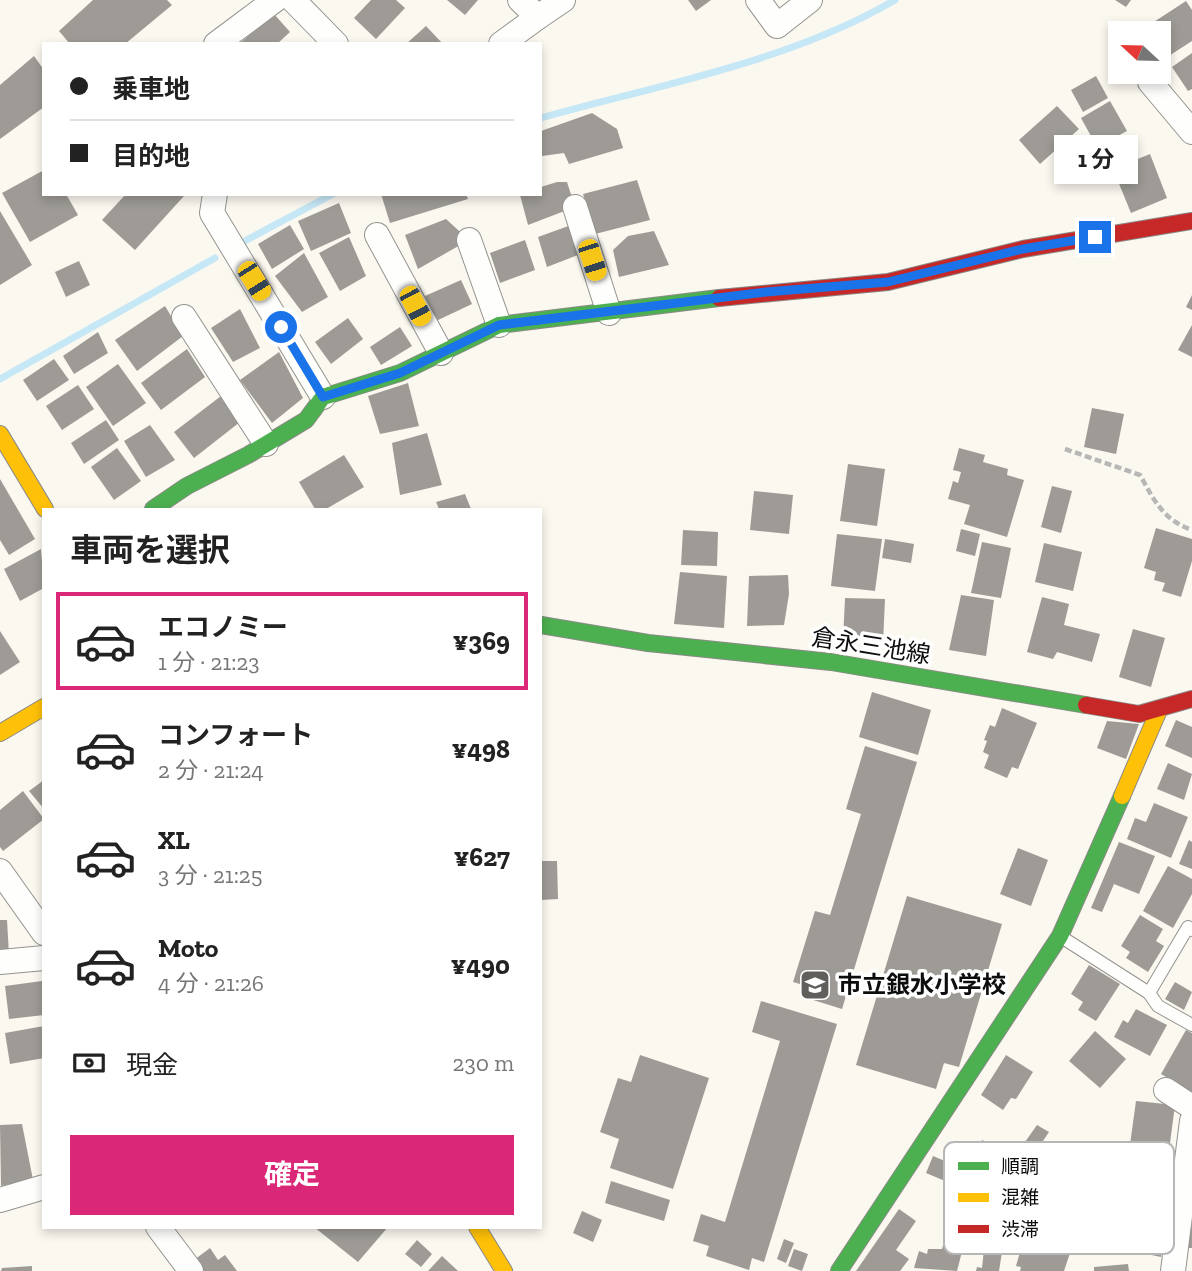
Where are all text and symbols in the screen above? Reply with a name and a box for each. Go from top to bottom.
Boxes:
north arrow [1108,21,1171,84]
map controls [1108,21,1171,84]
text: 乗車地 [112,73,190,105]
callout: 1 分 [1053,135,1137,184]
text: 目的地 [112,140,190,172]
text: 1 分 [1078,145,1114,173]
route end [1079,221,1111,253]
car [576,237,609,283]
car [234,258,275,304]
car [396,283,435,329]
route start [265,311,297,343]
text: 車両を選択 [70,531,230,569]
icon: car [74,610,137,673]
text: エコノミー [158,611,288,643]
street label: 倉永三池線 [810,622,933,669]
text: ¥369 [453,625,510,657]
text: 1 分 · 21:23 [158,648,260,676]
icon: car [74,718,137,781]
text: コンフォート [158,719,313,751]
text: ¥498 [452,733,510,765]
text: 2 分 · 21:24 [158,756,264,784]
text: XL [158,824,190,856]
icon: car [74,826,137,889]
text: ¥627 [454,841,510,873]
text: 3 分 · 21:25 [158,861,262,889]
text: Moto [158,932,218,964]
icon: car [74,934,137,997]
text: ¥490 [451,949,510,981]
school or university icon: 市立銀水小学校 [798,968,832,1002]
text: 4 分 · 21:26 [158,969,264,997]
place label: 市立銀水小学校 [838,970,1006,999]
icon: cash [70,1044,108,1082]
text: 現金 [126,1049,178,1081]
text: 230 m [453,1049,514,1077]
button: 確定 [70,1135,514,1215]
legend [944,1142,1174,1254]
text: 順調 [1001,1155,1039,1178]
text: 混雑 [1001,1186,1039,1209]
text: 渋滞 [1001,1218,1039,1241]

